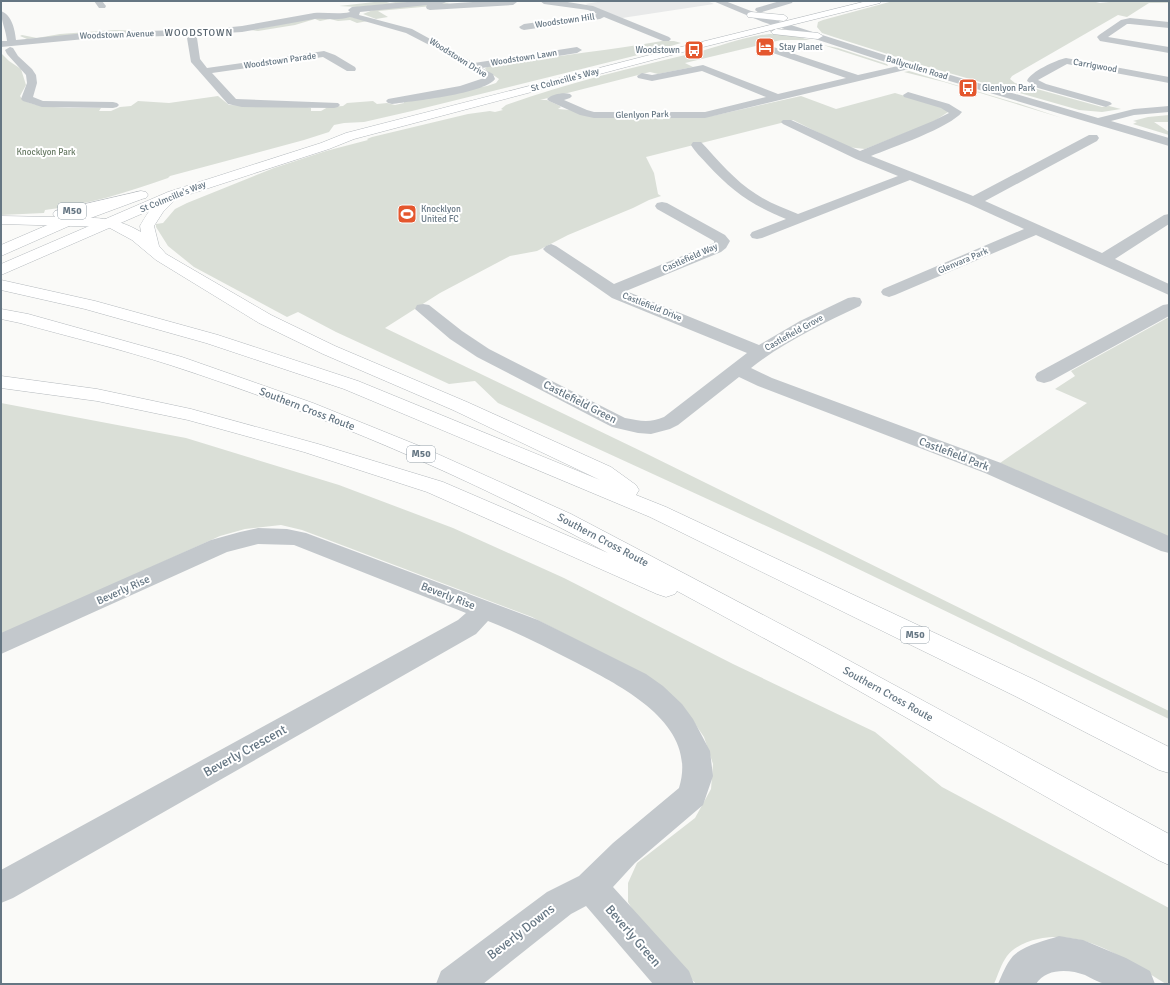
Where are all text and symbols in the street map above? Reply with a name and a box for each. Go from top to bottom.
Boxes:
street label: Woodstown Hill [534,11,596,31]
district label: WOODSTOWN [165,27,233,39]
street label: Woodstown Avenue [80,28,155,42]
street label: Woodstown Drive [427,36,490,81]
hotel icon: Stay Planet [754,36,776,58]
bus stop icon: Woodstown [683,39,705,61]
place label: Stay Planet [779,42,823,53]
place label: Woodstown [636,45,680,56]
street label: Woodstown Lawn [490,47,558,69]
street label: Woodstown Parade [243,50,317,72]
street label: Ballycullen Road [885,53,949,83]
street label: Carrigwood [1072,57,1118,75]
street label: St Colmcille's Way [530,65,601,94]
bus stop icon: Glenlyon Park [957,77,979,99]
place label: Glenlyon Park [982,83,1036,94]
street label: Glenlyon Park [615,109,669,121]
park label: Knocklyon Park [16,147,76,158]
street label: St Colmcille's Way [138,178,208,215]
road number: M50 [58,203,86,219]
sports icon: Knocklyon United FC [396,203,418,225]
place label: Knocklyon United FC [421,204,461,225]
street label: Castlefield Way [661,241,720,275]
street label: Glenvara Park [936,245,990,276]
street label: Castlefield Drive [621,290,684,324]
street label: Castlefield Grove [763,312,826,354]
street label: Castlefield Green [541,378,619,426]
street label: Southern Cross Route [257,385,357,433]
street label: Castlefield Park [917,435,991,473]
road number: M50 [407,446,435,462]
street label: Southern Cross Route [555,510,651,570]
street label: Beverly Rise [94,572,152,608]
street label: Beverly Rise [419,580,477,612]
road number: M50 [901,627,929,643]
street label: Southern Cross Route [841,664,935,724]
street label: Beverly Crescent [201,721,290,780]
street label: Beverly Downs [484,901,558,963]
street label: Beverly Green [602,902,664,970]

